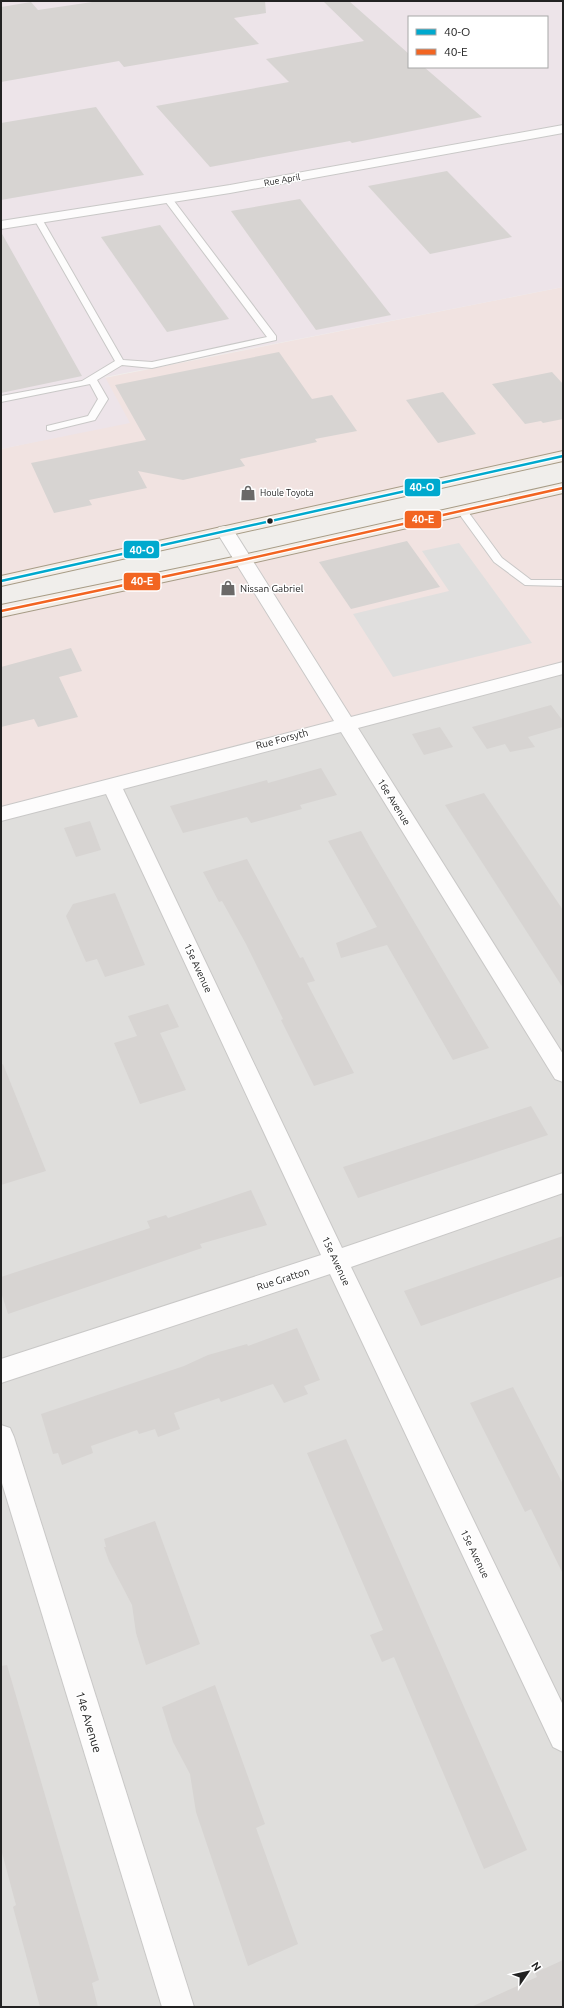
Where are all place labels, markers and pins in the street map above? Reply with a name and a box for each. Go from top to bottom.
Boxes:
shop icon: Houle Toyota [239,484,257,502]
place label: Houle Toyota [260,488,314,498]
unlabelled marker [265,516,275,526]
shop icon: Nissan Gabriel [219,579,237,597]
place label: Nissan Gabriel [240,583,304,594]

